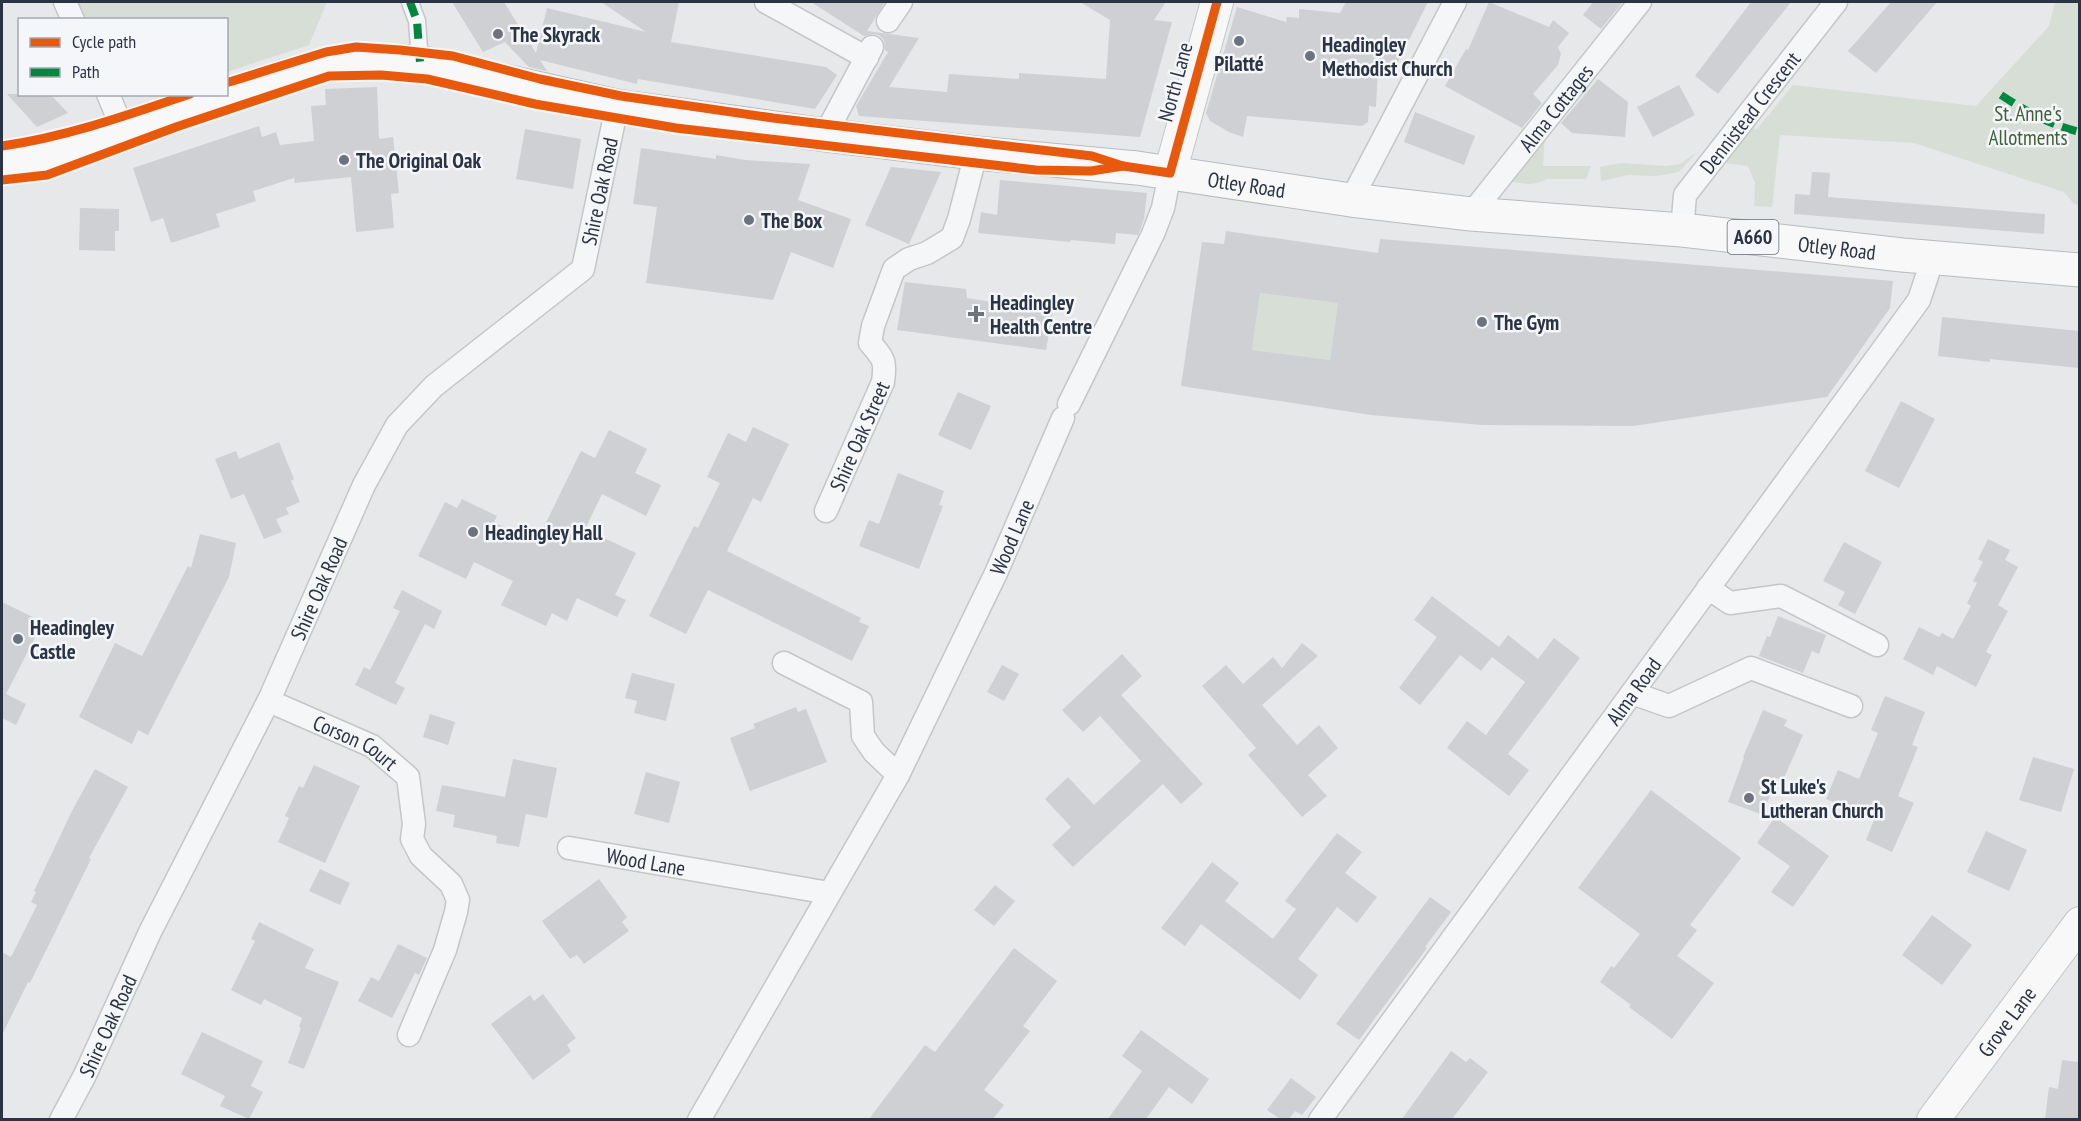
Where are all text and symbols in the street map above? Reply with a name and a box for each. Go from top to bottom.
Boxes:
legend [18,18,228,96]
place label: The Skyrack [510,21,600,48]
marker: The Skyrack [491,27,505,41]
text: Cycle path [72,30,136,53]
place label: Headingley Methodist Church [1322,31,1453,82]
marker: Pilatté [1232,34,1246,48]
street label: North Lane [1152,39,1198,125]
street label: Dennistead Crescent [1693,46,1806,179]
marker: Headingley Methodist Church [1303,49,1317,63]
place label: Pilatté [1214,50,1264,77]
street label: Alma Cottages [1513,58,1599,157]
text: Path [72,60,100,83]
park label: St. Anne's Allotments [1988,100,2068,151]
street label: Shire Oak Road [575,135,624,248]
place label: The Original Oak [356,147,481,174]
marker: The Original Oak [337,153,351,167]
street label: Otley Road [1206,165,1287,203]
place label: The Box [761,207,823,234]
marker: The Box [742,213,756,227]
road number: A660 [1728,220,1778,254]
street label: Otley Road [1797,230,1877,265]
place label: Headingley Health Centre [990,289,1092,340]
marker: Headingley Health Centre [967,305,985,323]
place label: The Gym [1494,309,1559,336]
marker: The Gym [1475,315,1489,329]
street label: Shire Oak Street [823,377,895,495]
street label: Wood Lane [983,495,1040,579]
place label: Headingley Hall [485,519,604,546]
marker: Headingley Hall [466,525,480,539]
street label: Shire Oak Road [284,533,353,644]
place label: Headingley Castle [30,614,115,665]
marker: Headingley Castle [11,632,25,646]
street label: Alma Road [1600,652,1667,730]
street label: Corson Court [309,708,404,776]
place label: St Luke's Lutheran Church [1761,773,1883,824]
marker: St Luke's Lutheran Church [1742,791,1756,805]
street label: Wood Lane [604,841,687,881]
street label: Shire Oak Road [72,970,142,1081]
street label: Grove Lane [1972,981,2042,1062]

